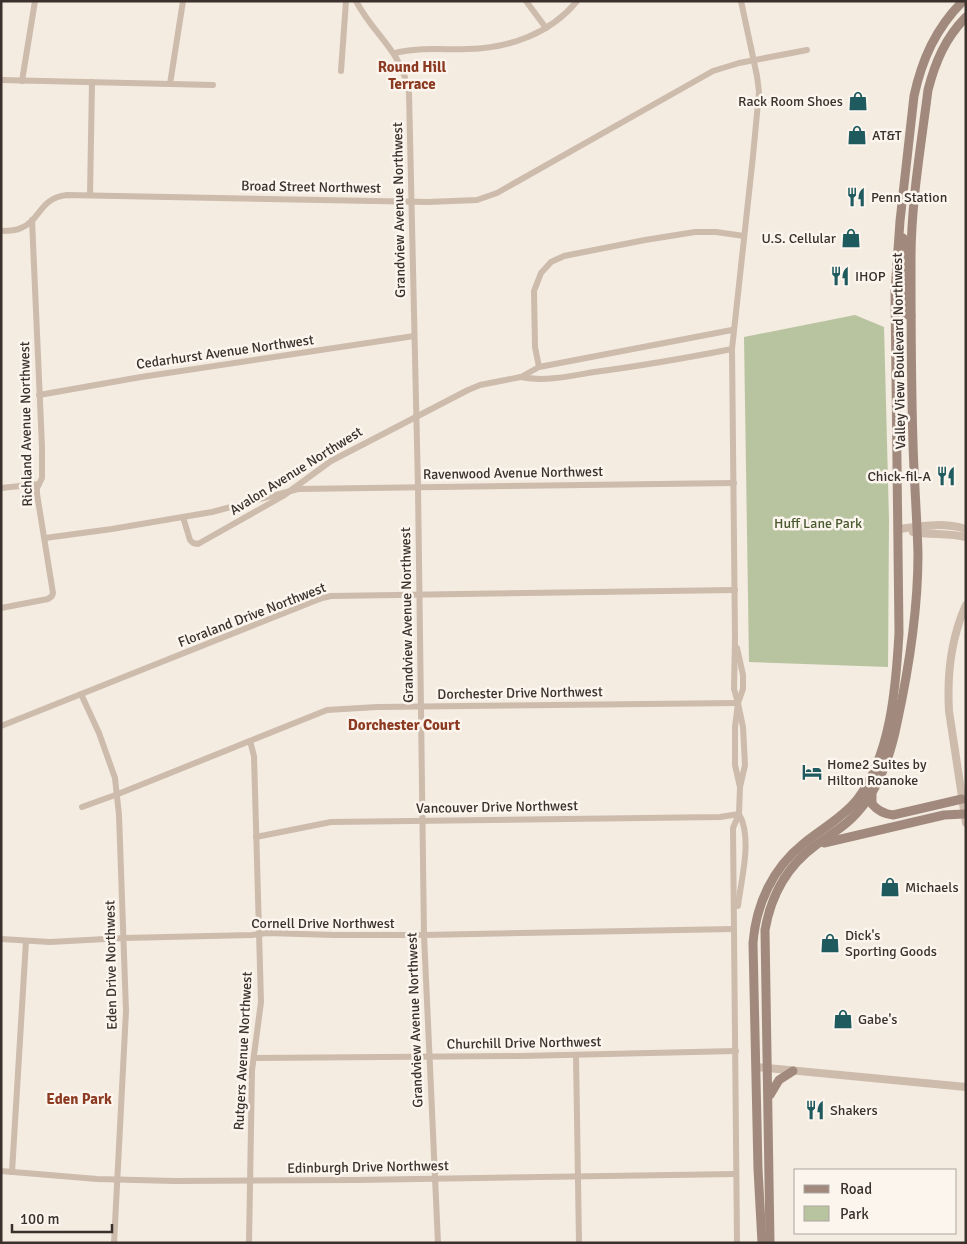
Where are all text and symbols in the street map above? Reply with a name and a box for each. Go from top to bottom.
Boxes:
district label: Round Hill Terrace [378,58,447,93]
shop icon: Rack Room Shoes [847,90,869,112]
place label: Rack Room Shoes [738,93,843,110]
street label: Grandview Avenue Northwest [389,122,409,298]
shop icon: AT&T [846,124,868,146]
place label: AT&T [872,127,902,144]
street label: Broad Street Northwest [241,177,381,197]
restaurant icon: Penn Station [845,186,867,208]
place label: Penn Station [871,189,947,206]
shop icon: U.S. Cellular [840,227,862,249]
place label: U.S. Cellular [761,230,837,247]
street label: Valley View Boulevard Northwest [889,253,909,449]
restaurant icon: IHOP [829,265,851,287]
place label: IHOP [855,268,886,285]
street label: Cedarhurst Avenue Northwest [135,331,315,373]
street label: Richland Avenue Northwest [16,341,36,507]
street label: Avalon Avenue Northwest [227,423,366,519]
street label: Ravenwood Avenue Northwest [423,463,603,483]
restaurant icon: Chick-fil-A [935,465,957,487]
place label: Chick-fil-A [867,468,931,485]
park label: Huff Lane Park [774,515,862,532]
street label: Grandview Avenue Northwest [397,527,417,703]
street label: Floraland Drive Northwest [176,579,328,651]
street label: Dorchester Drive Northwest [437,683,603,703]
district label: Dorchester Court [348,716,461,734]
place label: Home2 Suites by Hilton Roanoke [827,756,927,789]
hotel icon: Home2 Suites by Hilton Roanoke [801,761,823,783]
street label: Vancouver Drive Northwest [416,797,578,817]
shop icon: Michaels [879,876,901,898]
place label: Michaels [905,879,959,896]
street label: Eden Drive Northwest [101,900,121,1030]
street label: Cornell Drive Northwest [251,915,395,932]
place label: Dick's Sporting Goods [845,927,937,960]
street label: Grandview Avenue Northwest [403,932,427,1108]
shop icon: Dick's Sporting Goods [819,932,841,954]
street label: Rutgers Avenue Northwest [230,971,256,1131]
shop icon: Gabe's [832,1008,854,1030]
place label: Gabe's [858,1011,898,1028]
street label: Churchill Drive Northwest [447,1033,602,1053]
district label: Eden Park [46,1090,112,1108]
restaurant icon: Shakers [804,1099,826,1121]
place label: Shakers [830,1102,878,1119]
street label: Edinburgh Drive Northwest [287,1157,449,1177]
legend [794,1169,957,1234]
text: Road [840,1180,872,1198]
scale bar [12,1202,112,1234]
text: Park [840,1205,869,1223]
text: 100 m [20,1210,60,1228]

